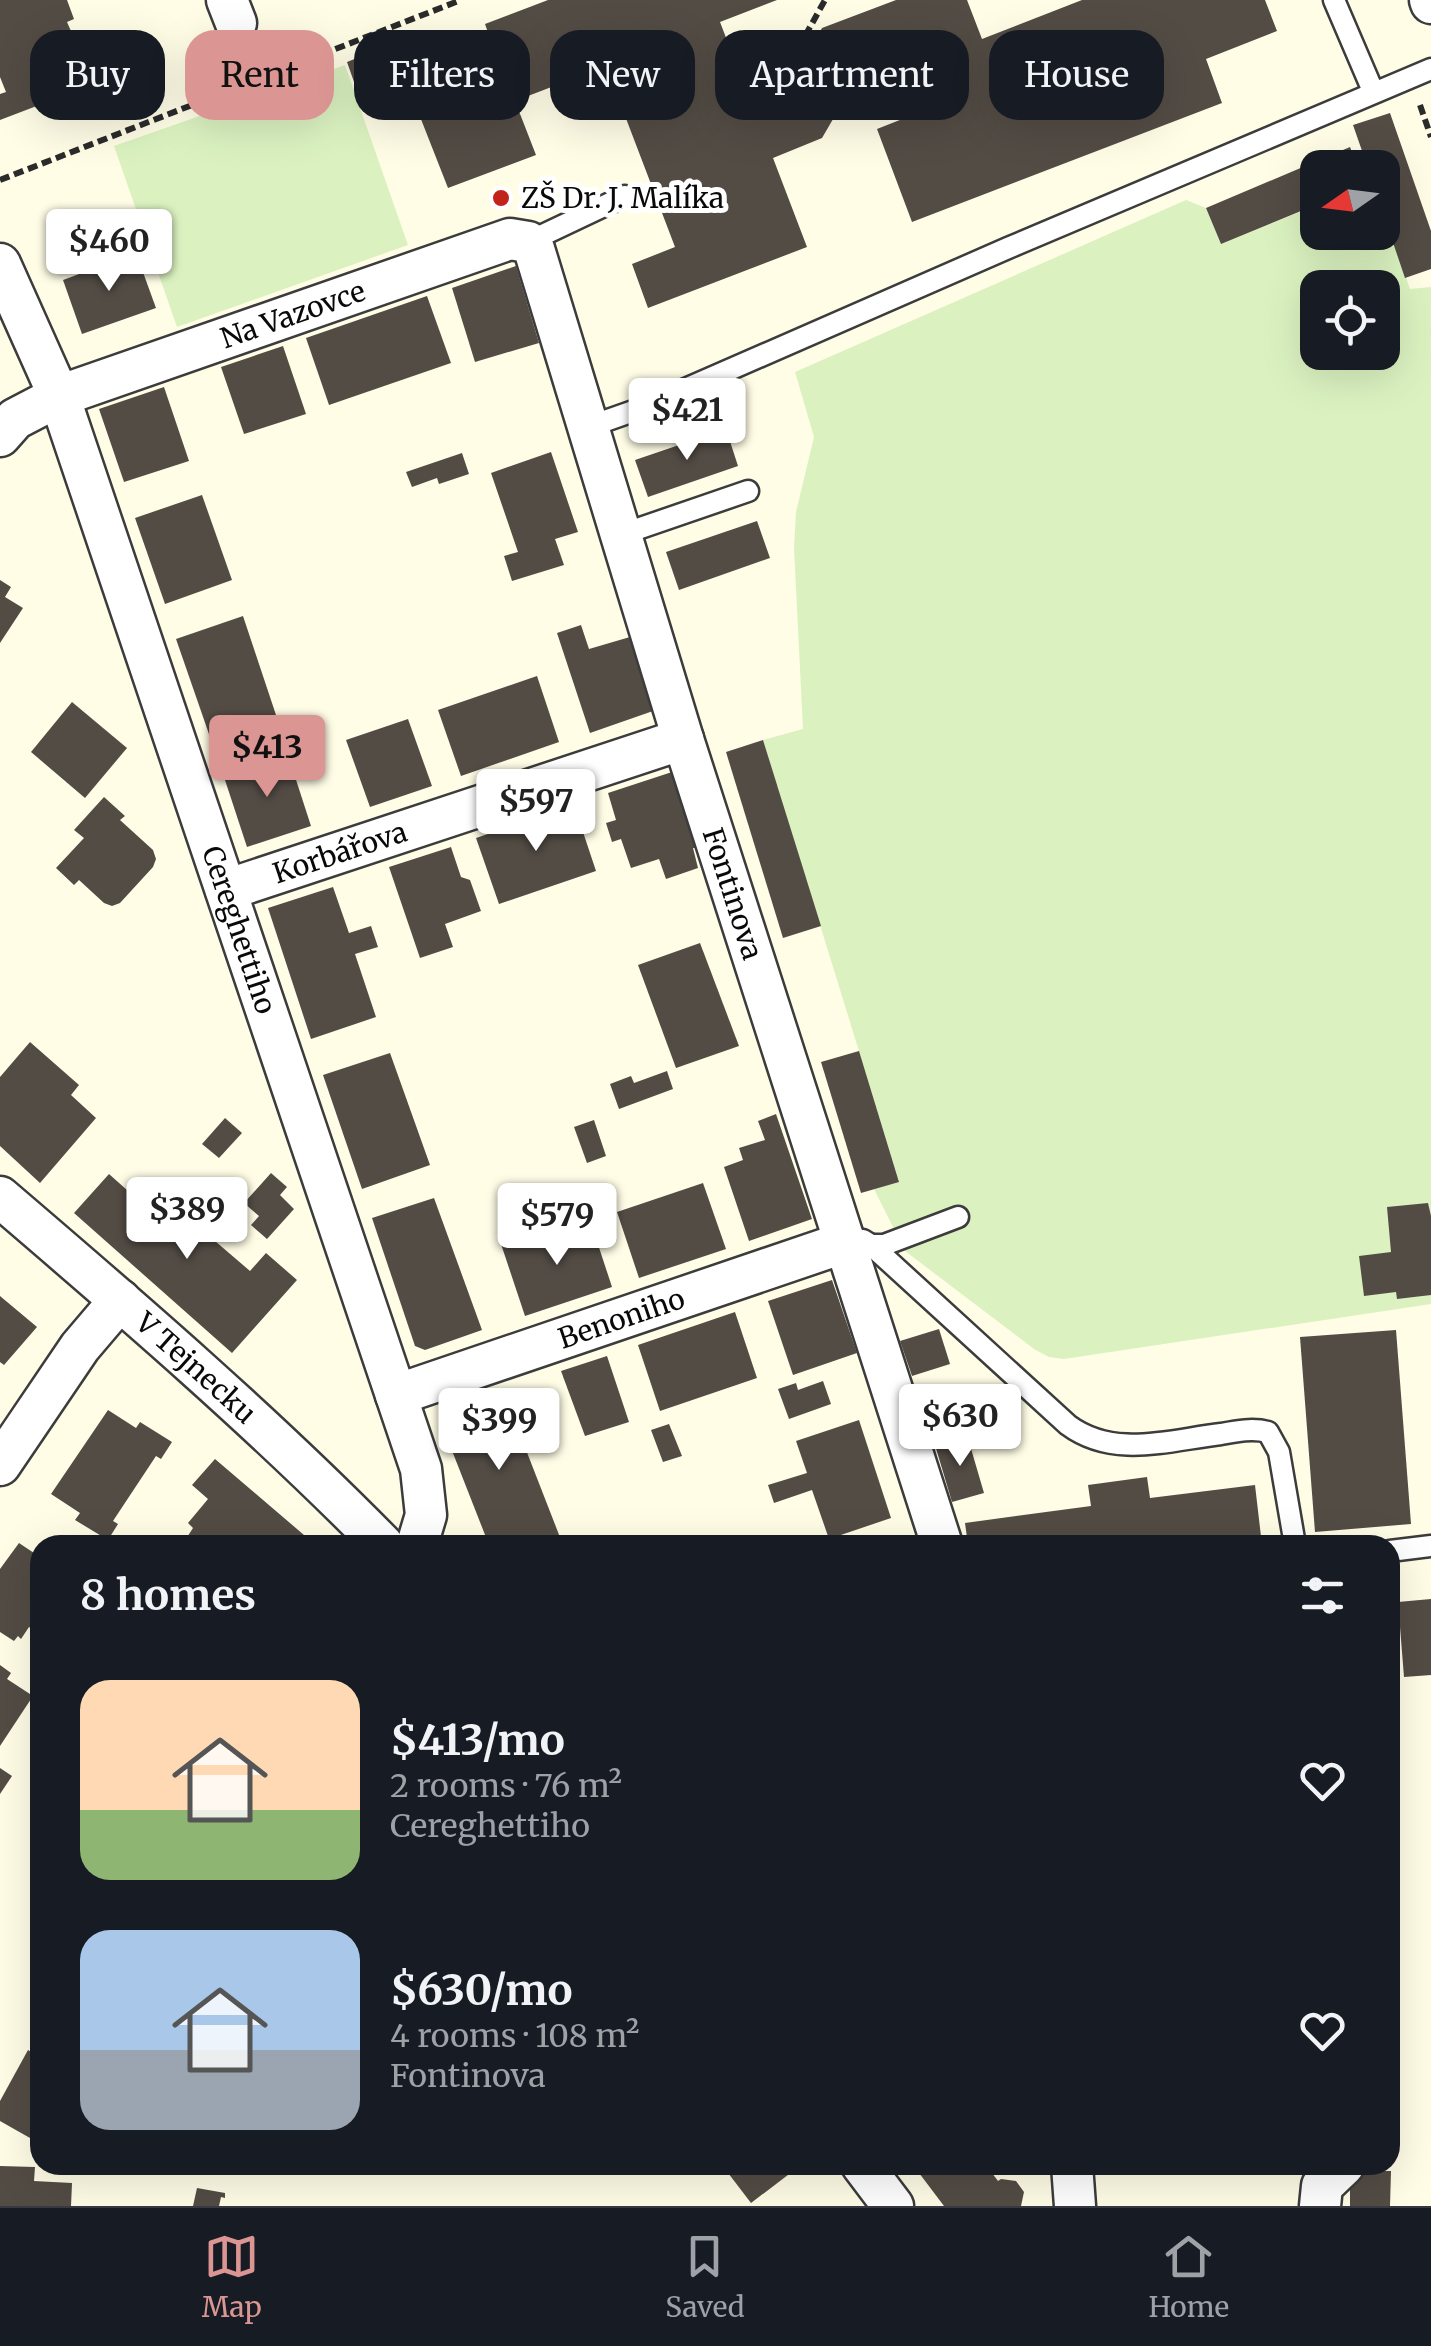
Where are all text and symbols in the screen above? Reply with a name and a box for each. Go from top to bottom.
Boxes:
chip: Buy [30,30,165,120]
chip: Rent [185,30,334,120]
chip: Filters [354,30,530,120]
chip: New [550,30,695,120]
chip: Apartment [715,30,969,120]
chip: House [989,30,1164,120]
north arrow [1300,150,1400,250]
map controls [1300,150,1400,370]
place label: ZŠ Dr. J. Malíka [521,180,724,216]
marker: ZŠ Dr. J. Malíka [490,187,512,209]
pin: $460 [50,209,168,294]
text: $460 [68,221,150,261]
button: locate [1300,270,1400,370]
street label: Na Vazovce [216,273,370,356]
pin: $421 [628,378,746,463]
text: $421 [651,390,723,430]
pin: $413 [208,715,326,800]
text: $413 [231,727,303,767]
pin: $597 [477,769,595,854]
text: $597 [498,781,574,821]
street label: Korbářova [268,813,412,891]
street label: Fontinova [695,823,771,964]
street label: Cereghettiho [194,841,284,1018]
pin: $389 [128,1177,246,1262]
pin: $579 [498,1183,616,1268]
text: $389 [148,1189,226,1229]
text: $579 [520,1195,594,1235]
street label: Benoniho [553,1280,689,1357]
street label: V Tejnecku [128,1304,264,1431]
pin: $630 [901,1384,1019,1469]
pin: $399 [440,1388,558,1473]
text: $630 [921,1396,999,1436]
text: $399 [460,1400,538,1440]
icon: filters [1295,1568,1350,1623]
text: 8 homes [80,1569,256,1621]
text: $413/mo [390,1714,565,1766]
icon: home [160,1720,280,1840]
icon: heart [1295,1753,1350,1808]
text: 2 rooms · 76 m² [390,1766,622,1806]
text: Cereghettiho [390,1806,590,1846]
text: $630/mo [390,1964,572,2016]
icon: home [160,1970,280,2090]
icon: heart [1295,2003,1350,2058]
text: 4 rooms · 108 m² [390,2016,639,2056]
text: Fontinova [390,2056,546,2096]
tab: Map [202,2229,262,2325]
tab: Saved [665,2229,745,2325]
tab: Home [1148,2229,1229,2325]

